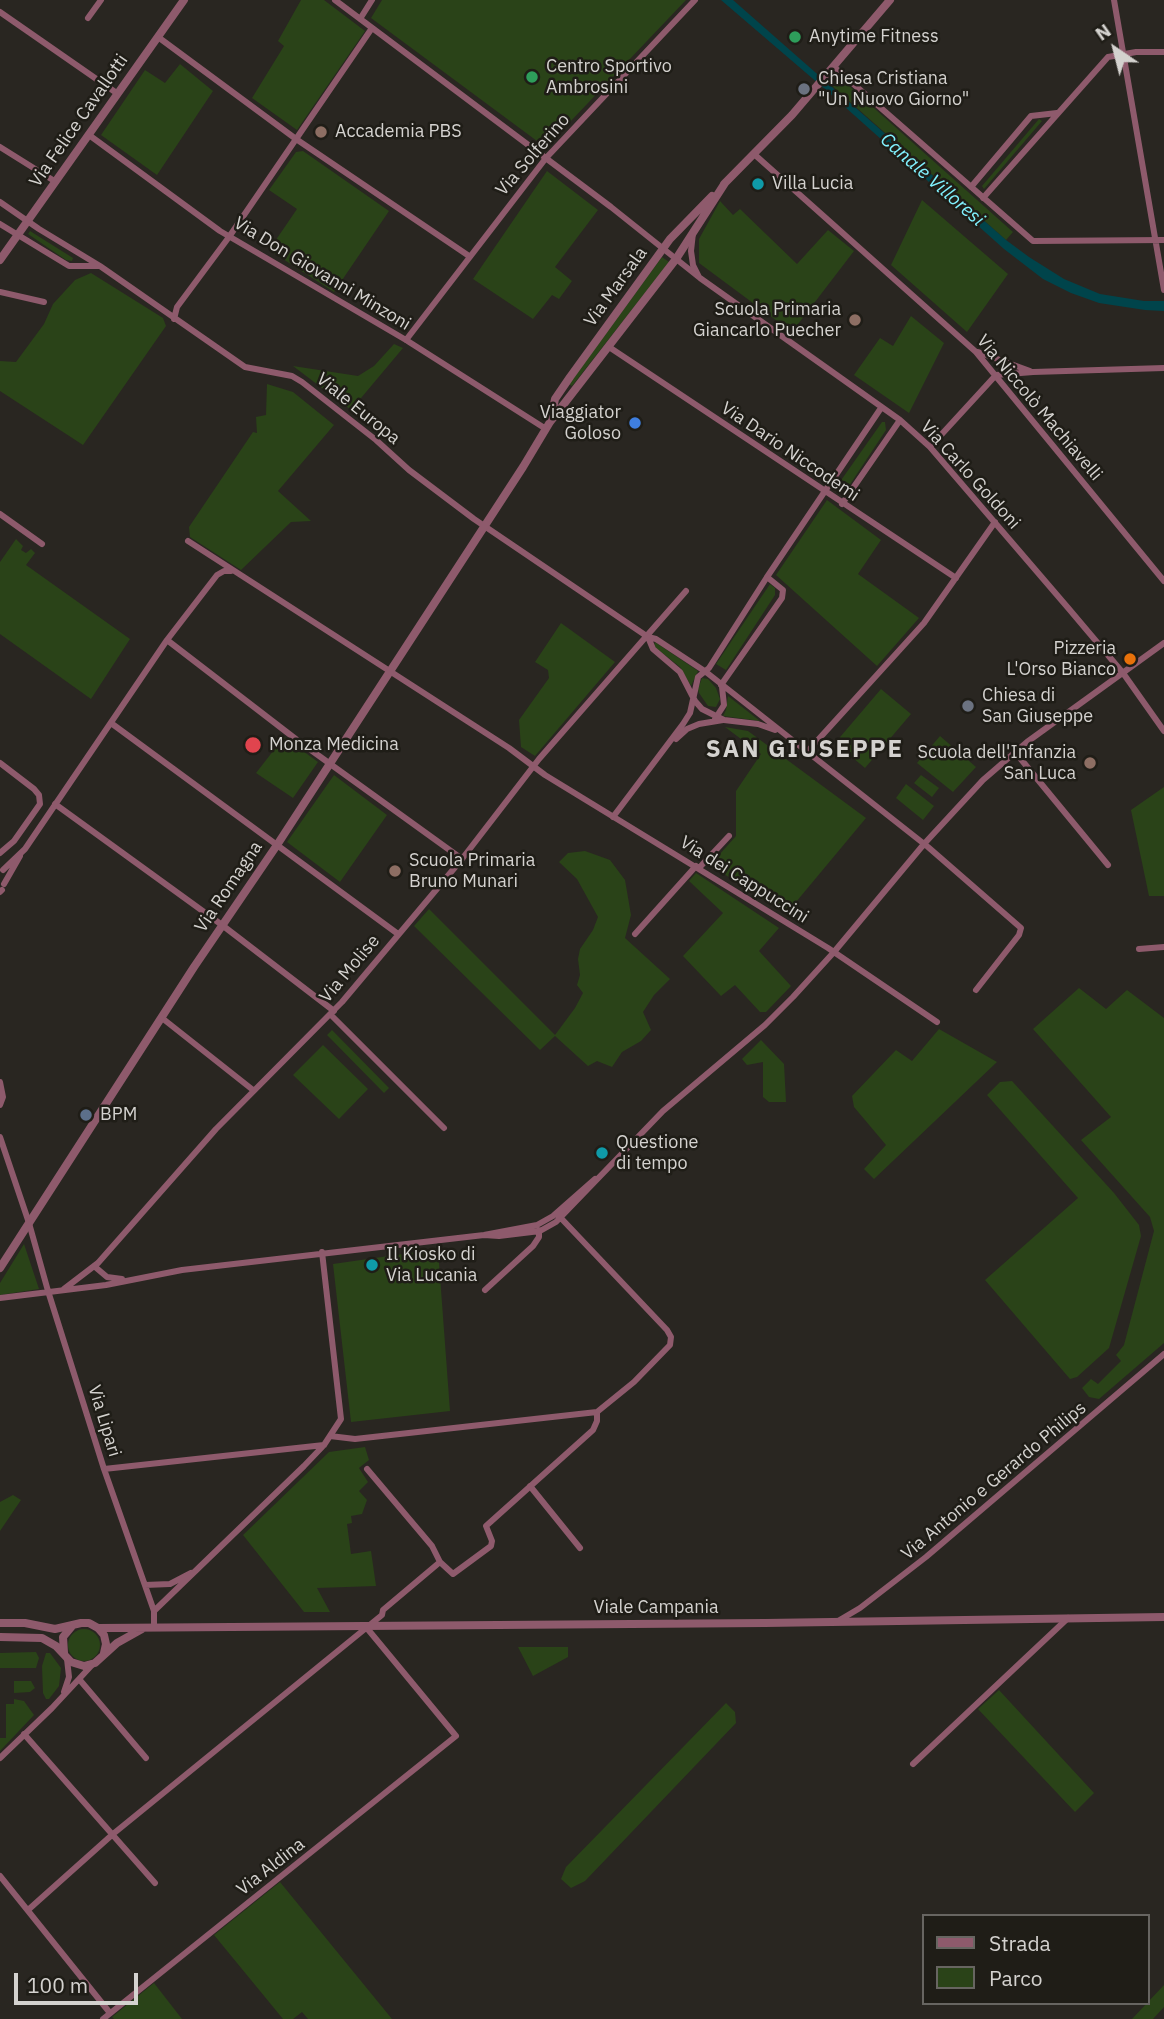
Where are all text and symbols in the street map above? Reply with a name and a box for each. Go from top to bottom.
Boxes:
north arrow [1080,14,1150,84]
text: N [1090,18,1115,46]
place label: Anytime Fitness [809,26,939,48]
marker: Anytime Fitness [787,29,803,45]
street label: Via Felice Cavallotti [25,51,133,191]
place label: Centro Sportivo Ambrosini [546,56,672,98]
place label: Chiesa Cristiana "Un Nuovo Giorno" [818,68,969,110]
marker: Centro Sportivo Ambrosini [524,69,540,85]
marker: Chiesa Cristiana "Un Nuovo Giorno" [796,81,812,97]
street label: Via Solferino [491,109,575,201]
place label: Accademia PBS [335,121,462,143]
marker: Accademia PBS [313,124,329,140]
water label: Canale Villoresi [875,129,989,231]
place label: Villa Lucia [772,173,853,195]
marker: Villa Lucia [750,176,766,192]
street label: Via Don Giovanni Minzoni [230,213,414,335]
street label: Via Marsala [580,243,652,331]
place label: Scuola Primaria Giancarlo Puecher [693,299,841,342]
marker: Scuola Primaria Giancarlo Puecher [847,312,863,328]
street label: Via Niccolò Machiavelli [972,331,1106,485]
street label: Viale Europa [312,369,404,449]
street label: Via Dario Niccodemi [717,398,863,506]
place label: Viaggiator Goloso [540,402,621,444]
marker: Viaggiator Goloso [627,415,643,431]
street label: Via Carlo Goldoni [916,416,1024,534]
place label: Pizzeria L'Orso Bianco [1007,638,1116,680]
marker: Pizzeria L'Orso Bianco [1122,651,1138,667]
place label: Chiesa di San Giuseppe [982,685,1093,728]
marker: Chiesa di San Giuseppe [960,698,976,714]
place label: Monza Medicina [269,734,399,756]
marker: Monza Medicina [243,735,263,755]
district label: SAN GIUSEPPE [707,736,903,764]
place label: Scuola dell'Infanzia San Luca [917,742,1076,784]
marker: Scuola dell'Infanzia San Luca [1082,755,1098,771]
street label: Via dei Cappuccini [676,832,812,928]
street label: Via Romagna [191,837,267,937]
place label: Scuola Primaria Bruno Munari [409,850,535,892]
marker: Scuola Primaria Bruno Munari [387,863,403,879]
street label: Via Molise [315,931,385,1007]
place label: BPM [100,1104,137,1126]
marker: BPM [78,1107,94,1123]
place label: Questione di tempo [616,1132,698,1174]
marker: Questione di tempo [594,1145,610,1161]
place label: Il Kiosko di Via Lucania [386,1244,477,1286]
marker: Il Kiosko di Via Lucania [364,1257,380,1273]
street label: Via Lipari [83,1382,125,1460]
street label: Via Antonio e Gerardo Philips [897,1397,1091,1565]
street label: Viale Campania [594,1597,718,1619]
street label: Via Aldina [233,1834,309,1900]
legend [922,1914,1150,2005]
text: Strada [989,1929,1051,1957]
scale bar [18,1960,142,2004]
text: Parco [989,1964,1043,1992]
text: 100 m [27,1971,88,1999]

